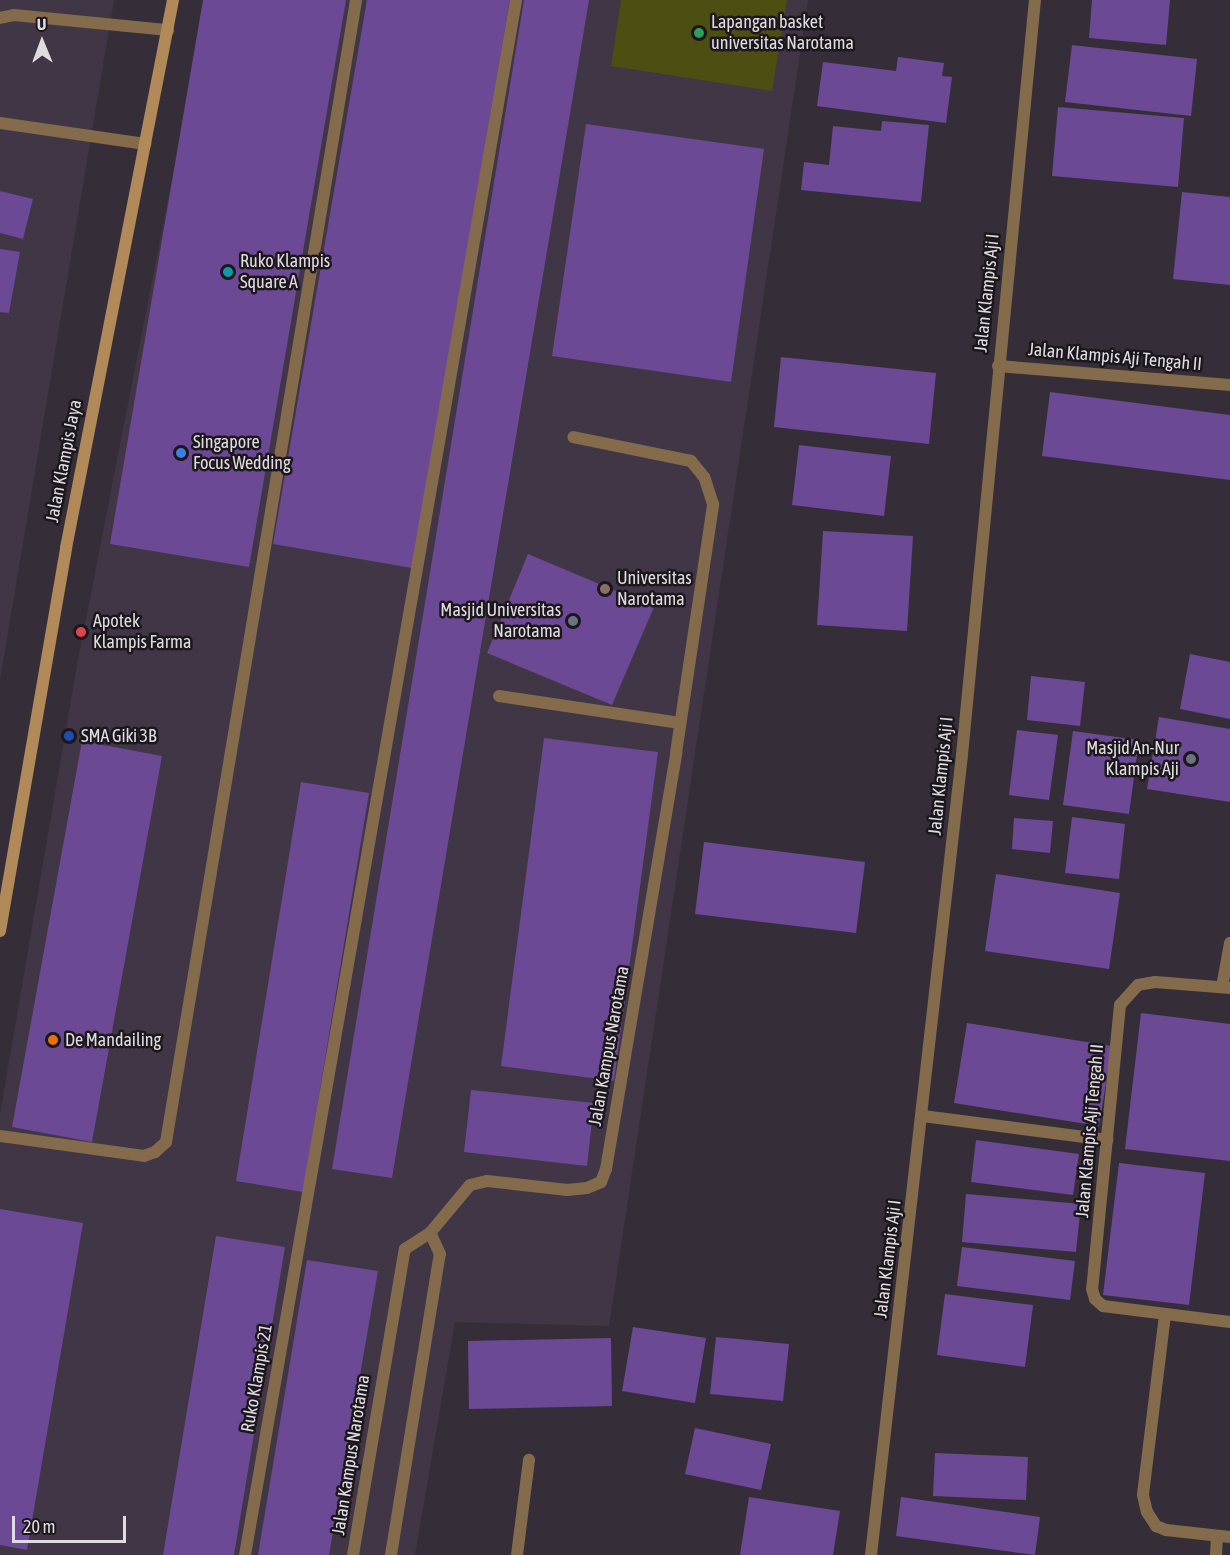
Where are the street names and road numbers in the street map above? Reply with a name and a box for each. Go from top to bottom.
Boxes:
street label: Jalan Klampis Aji I [970,233,1004,353]
street label: Jalan Klampis Aji Tengah II [1027,339,1203,375]
street label: Jalan Klampis Jaya [42,398,86,524]
street label: Jalan Klampis Aji I [924,716,958,836]
street label: Jalan Kampus Narotama [584,964,634,1128]
street label: Jalan Klampis Aji Tengah II [1072,1043,1108,1219]
street label: Jalan Klampis Aji I [870,1199,906,1319]
street label: Ruko Klampis 21 [237,1322,277,1434]
street label: Jalan Kampus Narotama [328,1373,374,1537]

